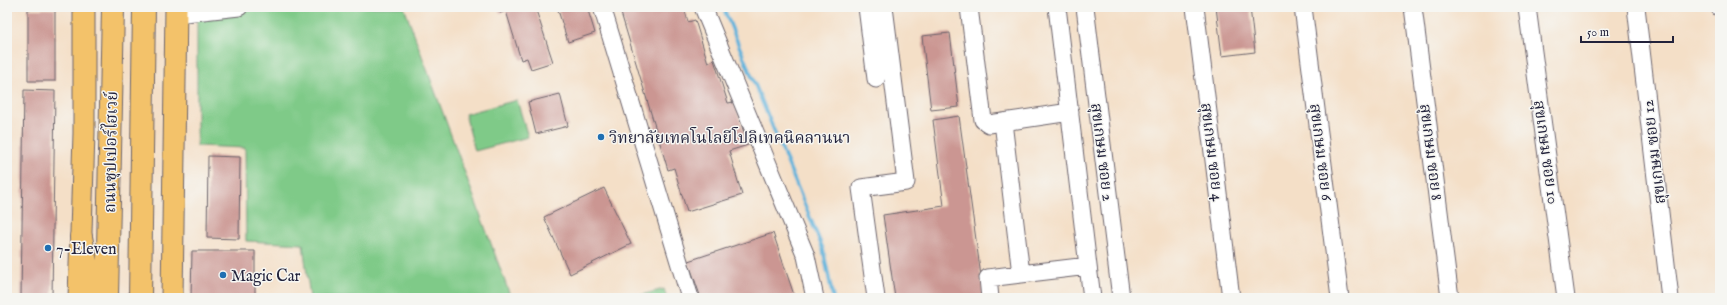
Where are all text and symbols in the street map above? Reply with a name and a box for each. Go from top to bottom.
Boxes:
scale bar [1581,18,1673,44]
text: 50 m [1587,25,1609,40]
street label: ถนนซุปเปอร์ไฮเวย์ [99,91,123,213]
street label: สุขเกษม ซอย 10 [1528,99,1562,206]
street label: สุขเกษม ซอย 12 [1639,99,1671,205]
street label: สุขเกษม ซอย 2 [1085,102,1117,202]
street label: สุขเกษม ซอย 4 [1195,102,1227,203]
street label: สุขเกษม ซอย 6 [1304,102,1336,202]
street label: สุขเกษม ซอย 8 [1414,103,1446,202]
place label: วิทยาลัยเทคโนโลยีโปลิเทคนิคลานนา [609,127,850,149]
marker: วิทยาลัยเทคโนโลยีโปลิเทคนิคลานนา [596,132,606,142]
place label: 7-Eleven [56,240,117,260]
marker: 7-Eleven [43,243,53,253]
place label: Magic Car [231,267,301,287]
marker: Magic Car [218,270,228,280]

